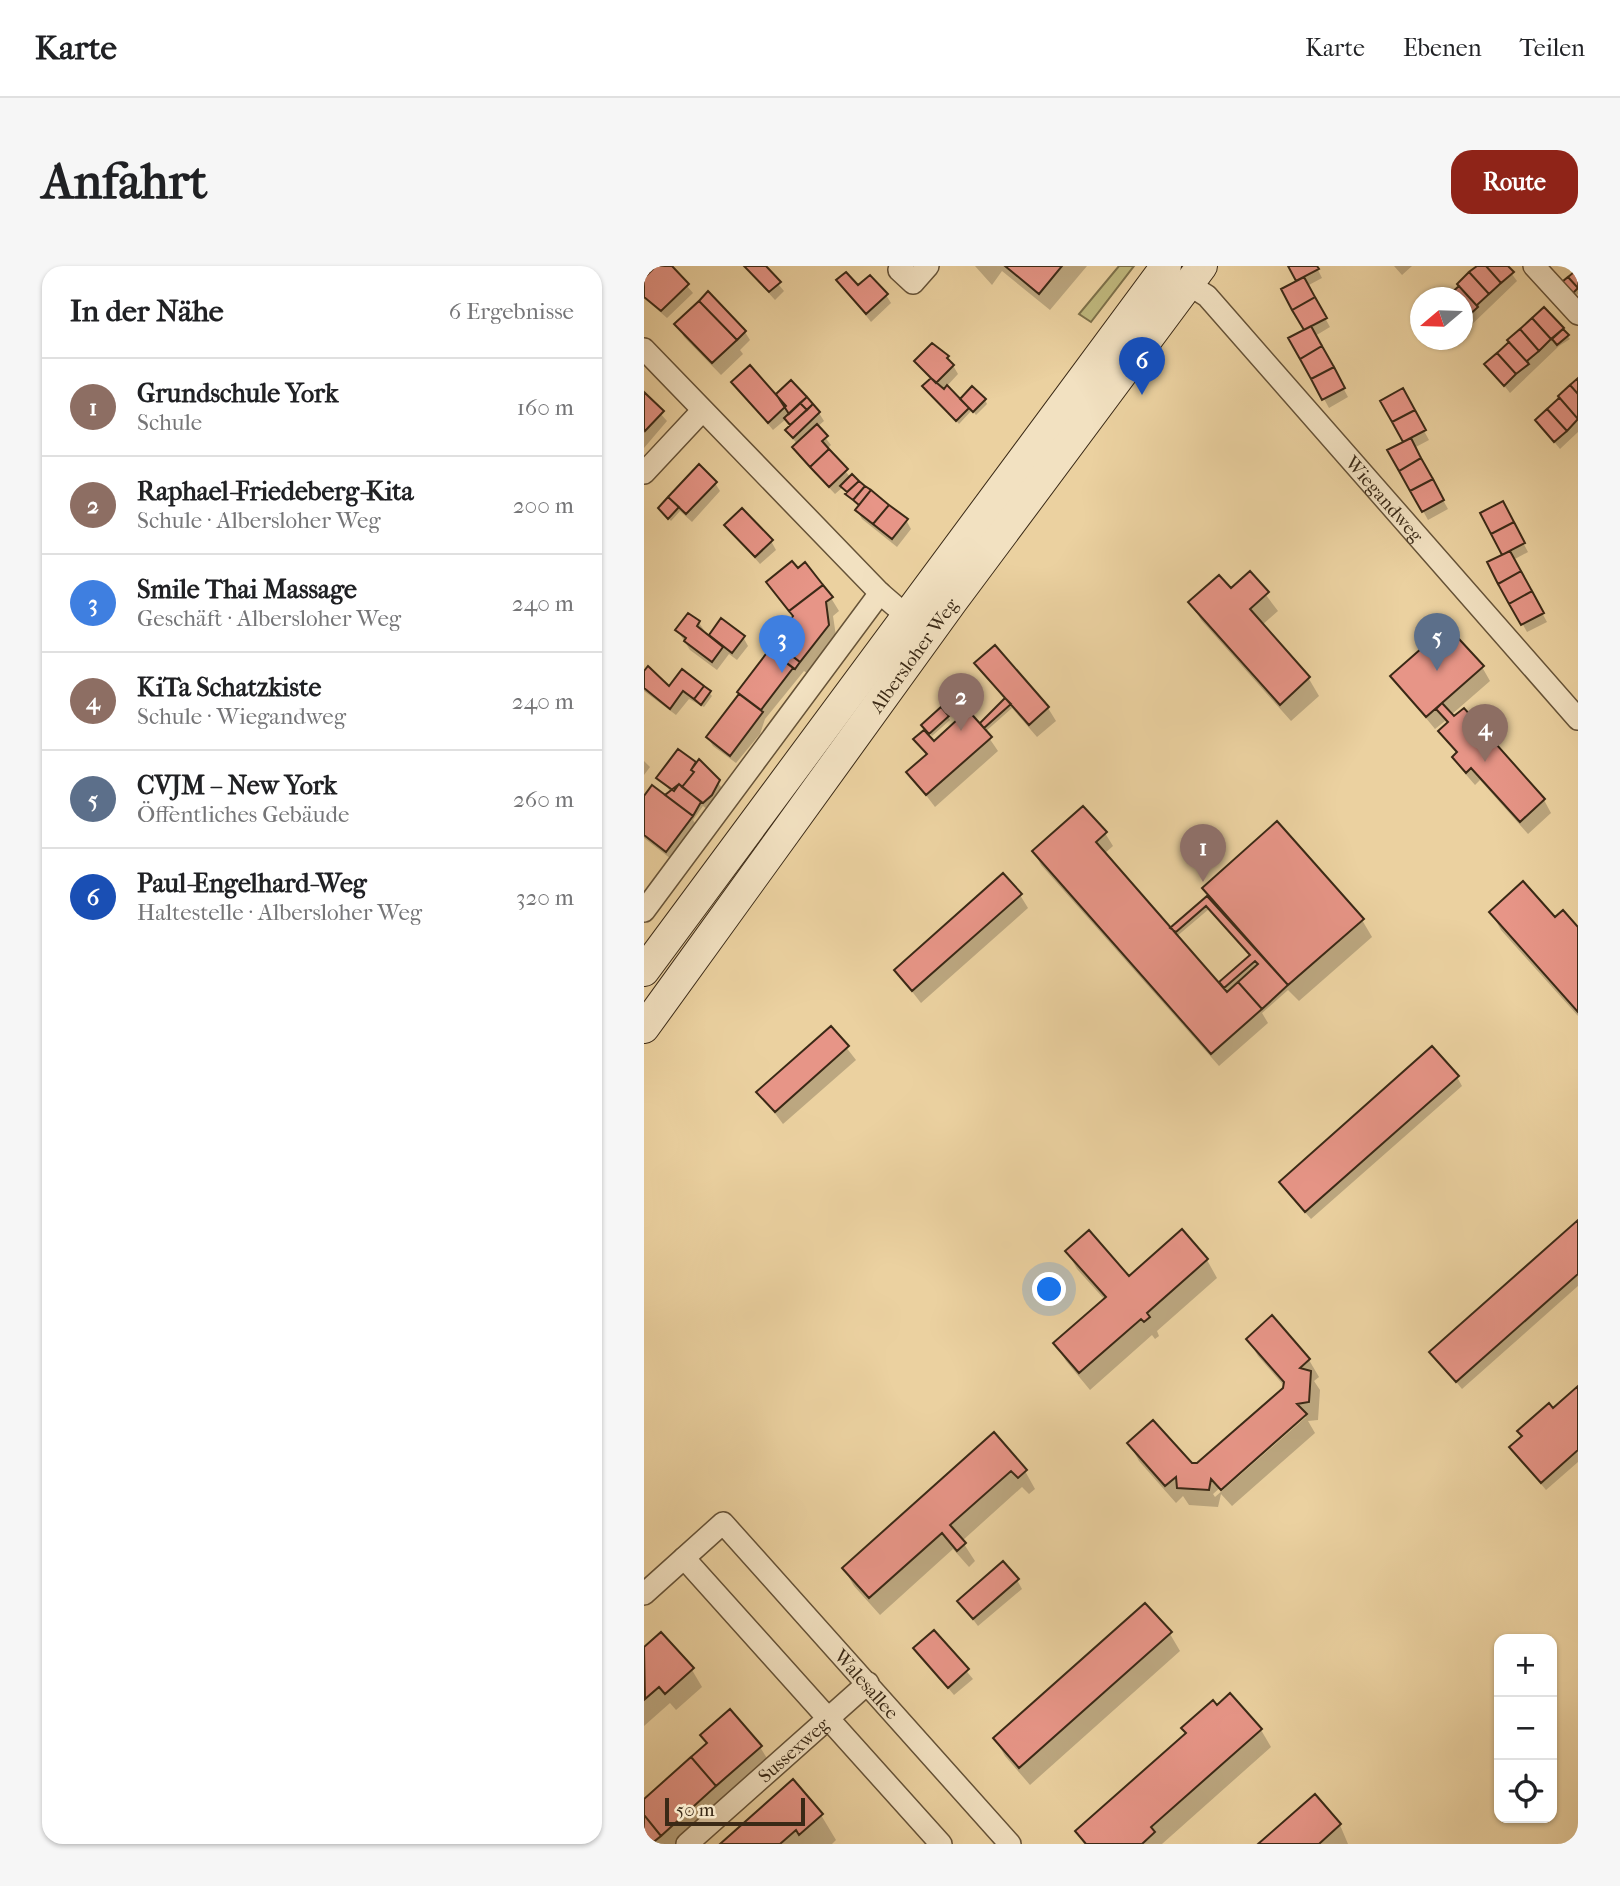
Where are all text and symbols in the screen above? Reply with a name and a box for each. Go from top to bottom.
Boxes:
text: Karte [35,29,117,68]
text: Karte [1305,34,1365,62]
text: Ebenen [1403,34,1482,62]
text: Teilen [1520,34,1585,62]
button: Route [1451,150,1578,214]
text: Anfahrt [42,153,207,211]
north arrow [1410,287,1473,350]
text: In der Nähe [70,294,224,329]
text: 6 Ergebnisse [449,298,574,325]
pin: 6 [1119,337,1165,395]
text: Grundschule York [137,378,338,409]
text: 1 [89,394,97,421]
text: 160 m [517,394,574,421]
text: Schule [137,409,202,436]
street label: Wiegandweg [1340,451,1428,547]
text: Raphael-Friedeberg-Kita [137,476,414,507]
text: 2 [87,492,99,519]
text: 200 m [513,492,574,519]
text: Schule · Albersloher Weg [137,507,381,534]
text: Smile Thai Massage [137,574,357,605]
text: 3 [88,590,98,617]
text: 240 m [512,590,574,617]
street label: Albersloher Weg [865,594,963,718]
text: Geschäft · Albersloher Weg [137,605,401,632]
pin: 5 [1414,613,1460,671]
pin: 3 [759,615,805,673]
text: KiTa Schatzkiste [137,672,321,703]
pin: 2 [938,673,984,731]
text: 4 [86,688,100,715]
text: 240 m [512,688,574,715]
text: Schule · Wiegandweg [137,703,346,730]
pin: 4 [1462,704,1508,762]
text: CVJM – New York [137,770,337,801]
text: 5 [88,786,98,813]
text: 260 m [513,786,574,813]
text: Öffentliches Gebäude [137,801,349,828]
pin: 1 [1180,824,1226,882]
text: Paul-Engelhard-Weg [137,868,367,899]
text: 6 [87,884,99,911]
text: 320 m [516,884,574,911]
text: Haltestelle · Albersloher Weg [137,899,422,926]
your location [1032,1272,1066,1306]
map controls [1494,1634,1557,1823]
button: + [1494,1634,1557,1697]
street label: Walesallee [829,1645,903,1724]
button: − [1494,1697,1557,1760]
street label: Sussexweg [754,1713,834,1788]
button: locate [1494,1760,1557,1823]
scale bar [665,1795,805,1827]
text: 50 m [676,1799,715,1821]

